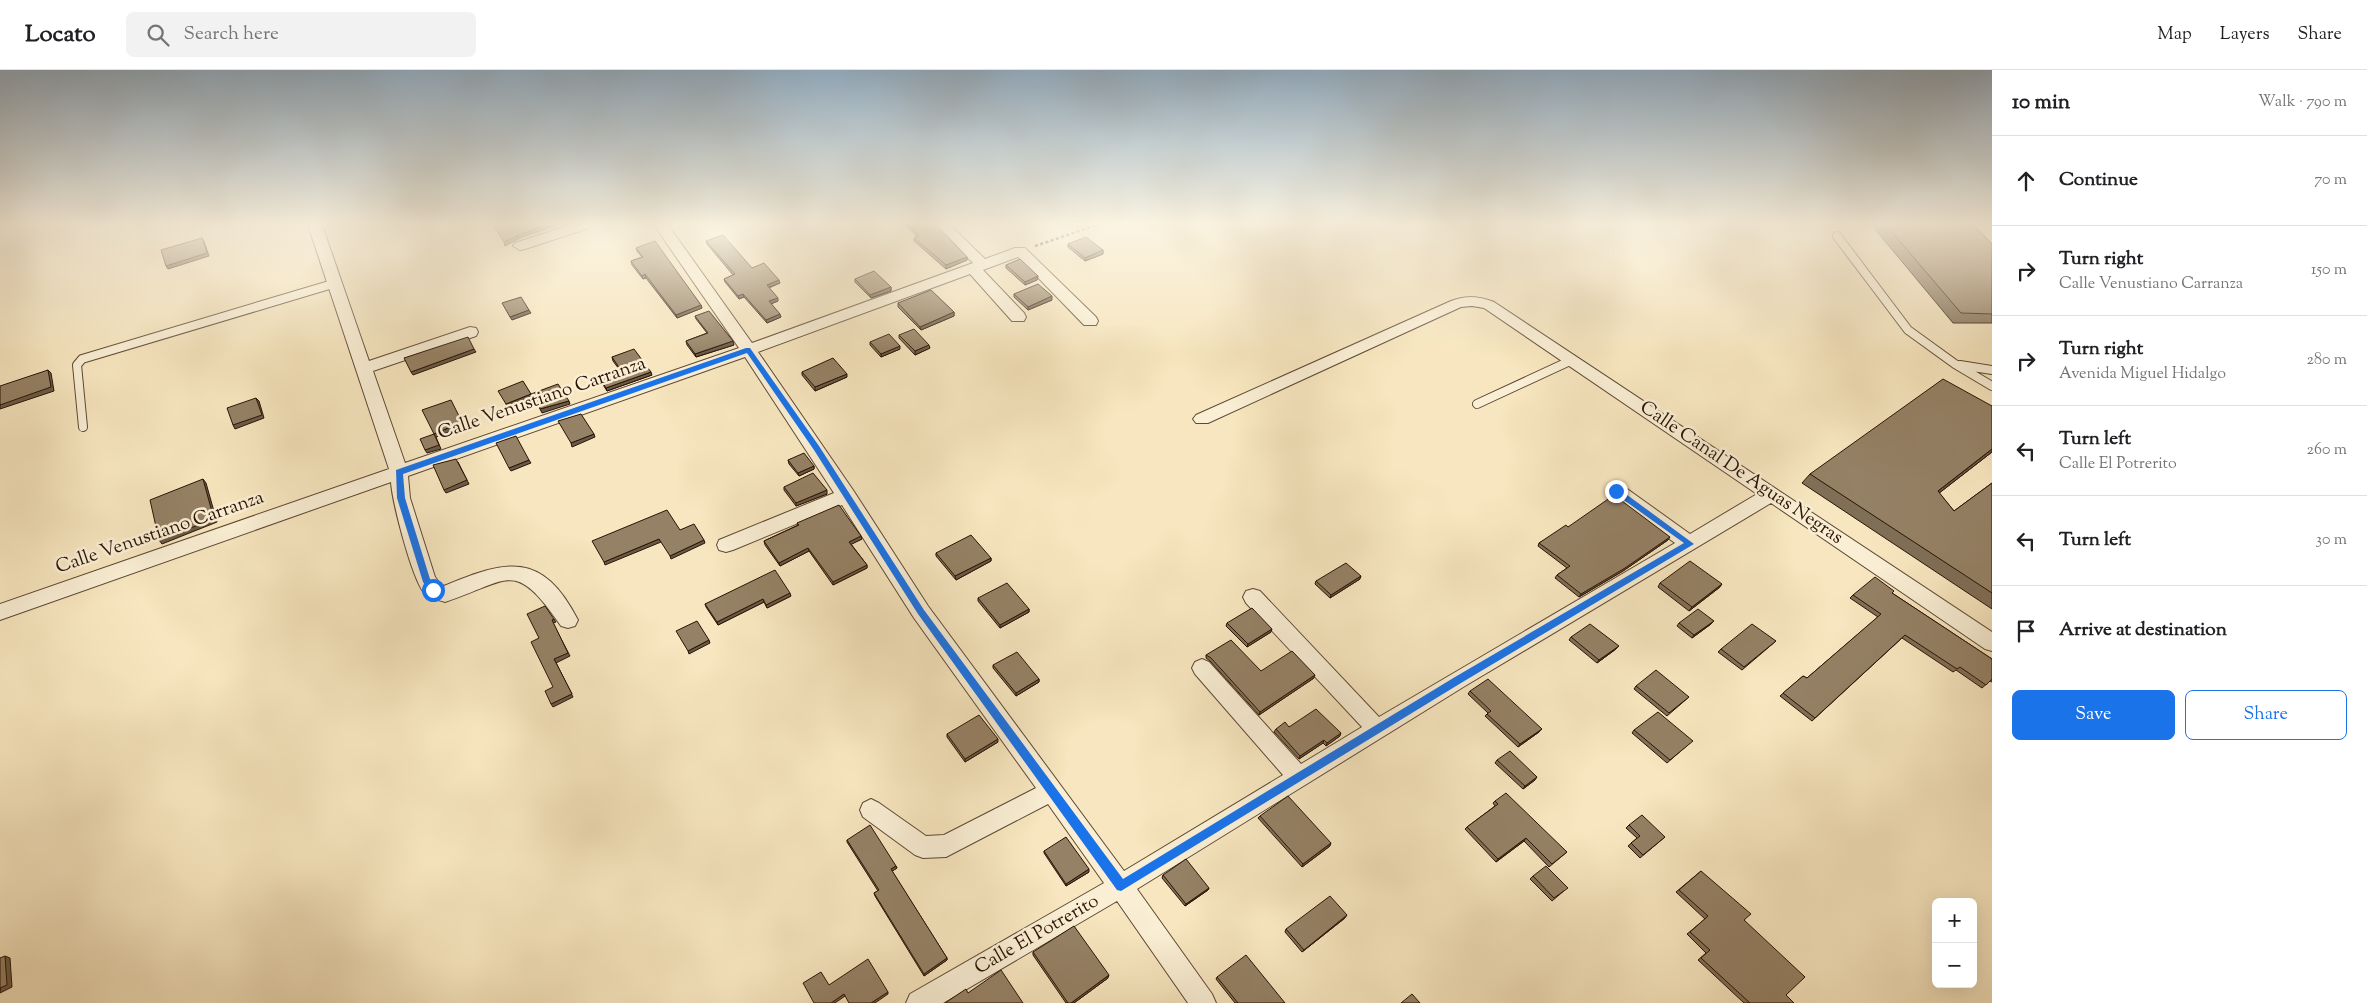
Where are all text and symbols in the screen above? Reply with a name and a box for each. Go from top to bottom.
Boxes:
search box [126,12,476,57]
text: Locato [25,18,96,52]
icon: search [144,21,172,49]
text: Search here [184,21,279,48]
text: Map [2157,22,2192,48]
text: Layers [2220,22,2270,48]
text: Share [2298,22,2342,48]
text: 10 min [2012,88,2070,118]
text: Walk · 790 m [2258,91,2347,114]
icon: ahead [2012,167,2040,195]
text: Continue [2059,167,2138,194]
text: 70 m [2314,169,2347,192]
text: Turn right [2059,246,2143,273]
icon: right [2012,257,2040,285]
text: 150 m [2311,259,2347,282]
text: Calle Venustiano Carranza [2059,273,2243,296]
text: Turn right [2059,336,2143,363]
icon: right [2012,347,2040,375]
text: 280 m [2306,349,2347,372]
street label: Calle Venustiano Carranza [434,351,650,447]
text: Avenida Miguel Hidalgo [2059,363,2226,386]
street label: Calle Canal De Aguas Negras [1634,395,1848,551]
text: Turn left [2059,426,2131,453]
icon: left [2012,437,2040,465]
text: 260 m [2306,439,2347,462]
text: Calle El Potrerito [2059,453,2177,476]
route end [1605,480,1628,503]
street label: Calle Venustiano Carranza [52,485,268,581]
icon: left [2012,527,2040,555]
text: Turn left [2059,527,2131,554]
text: 30 m [2316,529,2347,552]
route start [422,579,445,602]
icon: arrive [2012,617,2040,645]
text: Arrive at destination [2059,617,2227,644]
button: Save [2012,690,2175,740]
button: Share [2185,690,2347,740]
street label: Calle El Potrerito [970,888,1104,982]
map controls [1932,898,1977,988]
button: + [1932,898,1977,943]
button: − [1932,943,1977,988]

